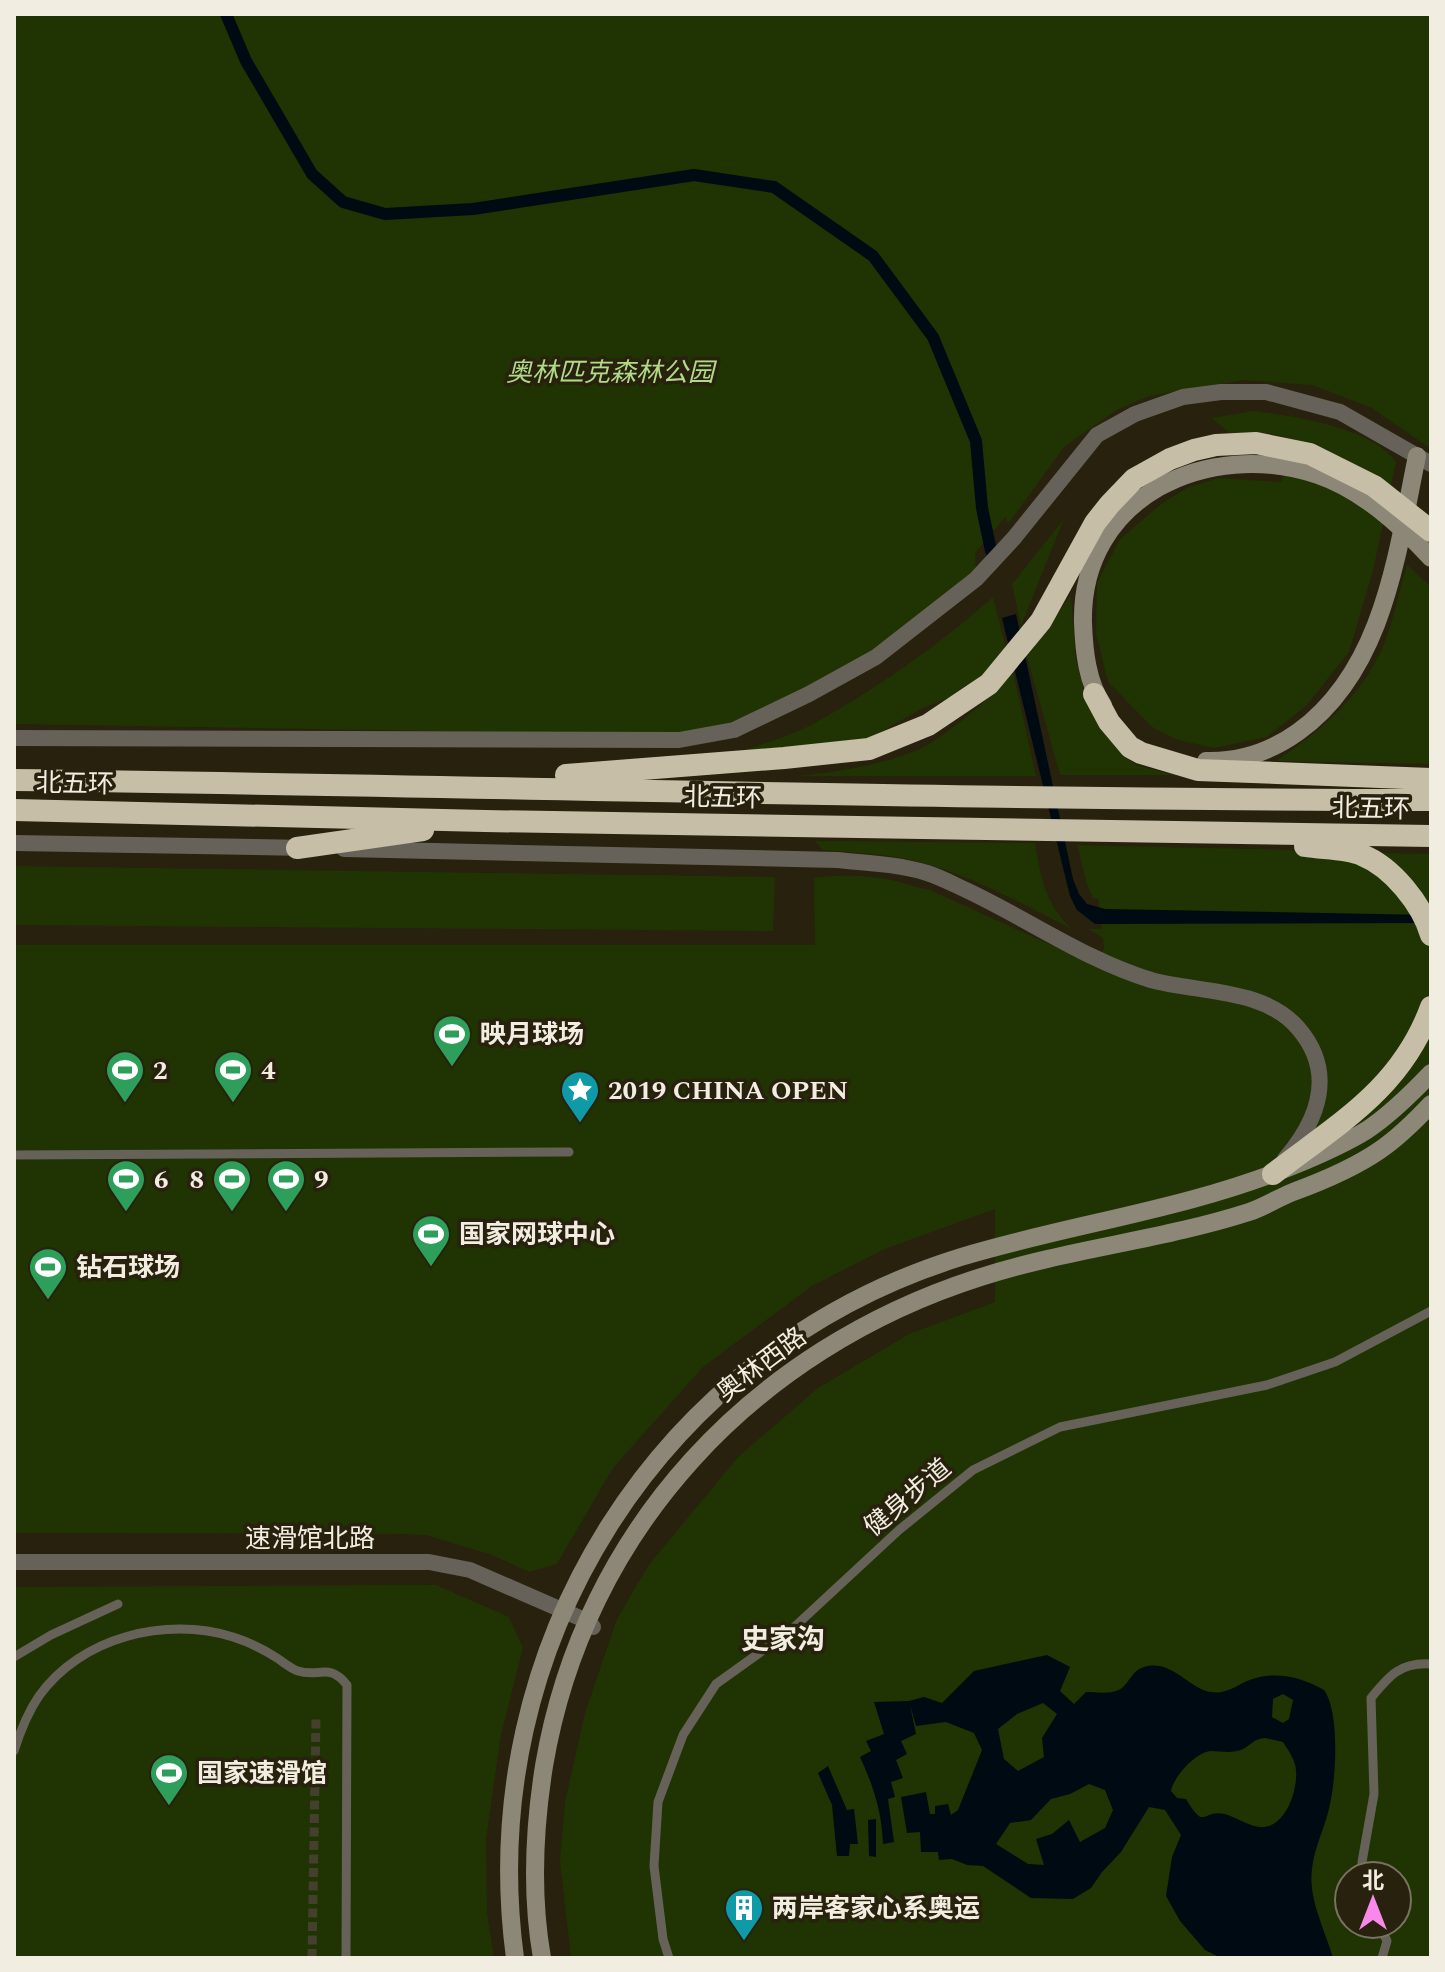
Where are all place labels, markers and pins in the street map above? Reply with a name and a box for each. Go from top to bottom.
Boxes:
sports icon: 映月球场 [431,1013,473,1068]
place label: 映月球场 [480,1015,584,1055]
sports icon: 2 [104,1049,146,1104]
sports icon: 4 [212,1049,254,1104]
place label: 2 [153,1051,168,1091]
place label: 4 [261,1051,276,1091]
place icon: 2019 CHINA OPEN [559,1069,601,1124]
place label: 2019 CHINA OPEN [608,1071,848,1111]
sports icon: 6 [105,1158,147,1213]
sports icon: 8 [211,1158,253,1213]
sports icon: 9 [265,1158,307,1213]
place label: 6 [154,1160,169,1200]
place label: 8 [189,1160,204,1200]
place label: 9 [314,1160,329,1200]
sports icon: 国家网球中心 [410,1213,452,1268]
place label: 国家网球中心 [459,1215,615,1255]
sports icon: 钻石球场 [27,1246,69,1301]
place label: 钻石球场 [76,1248,180,1288]
sports icon: 国家速滑馆 [148,1752,190,1807]
place label: 国家速滑馆 [197,1754,327,1794]
building icon: 两岸客家心系奥运 [723,1887,765,1942]
place label: 两岸客家心系奥运 [772,1889,980,1929]

